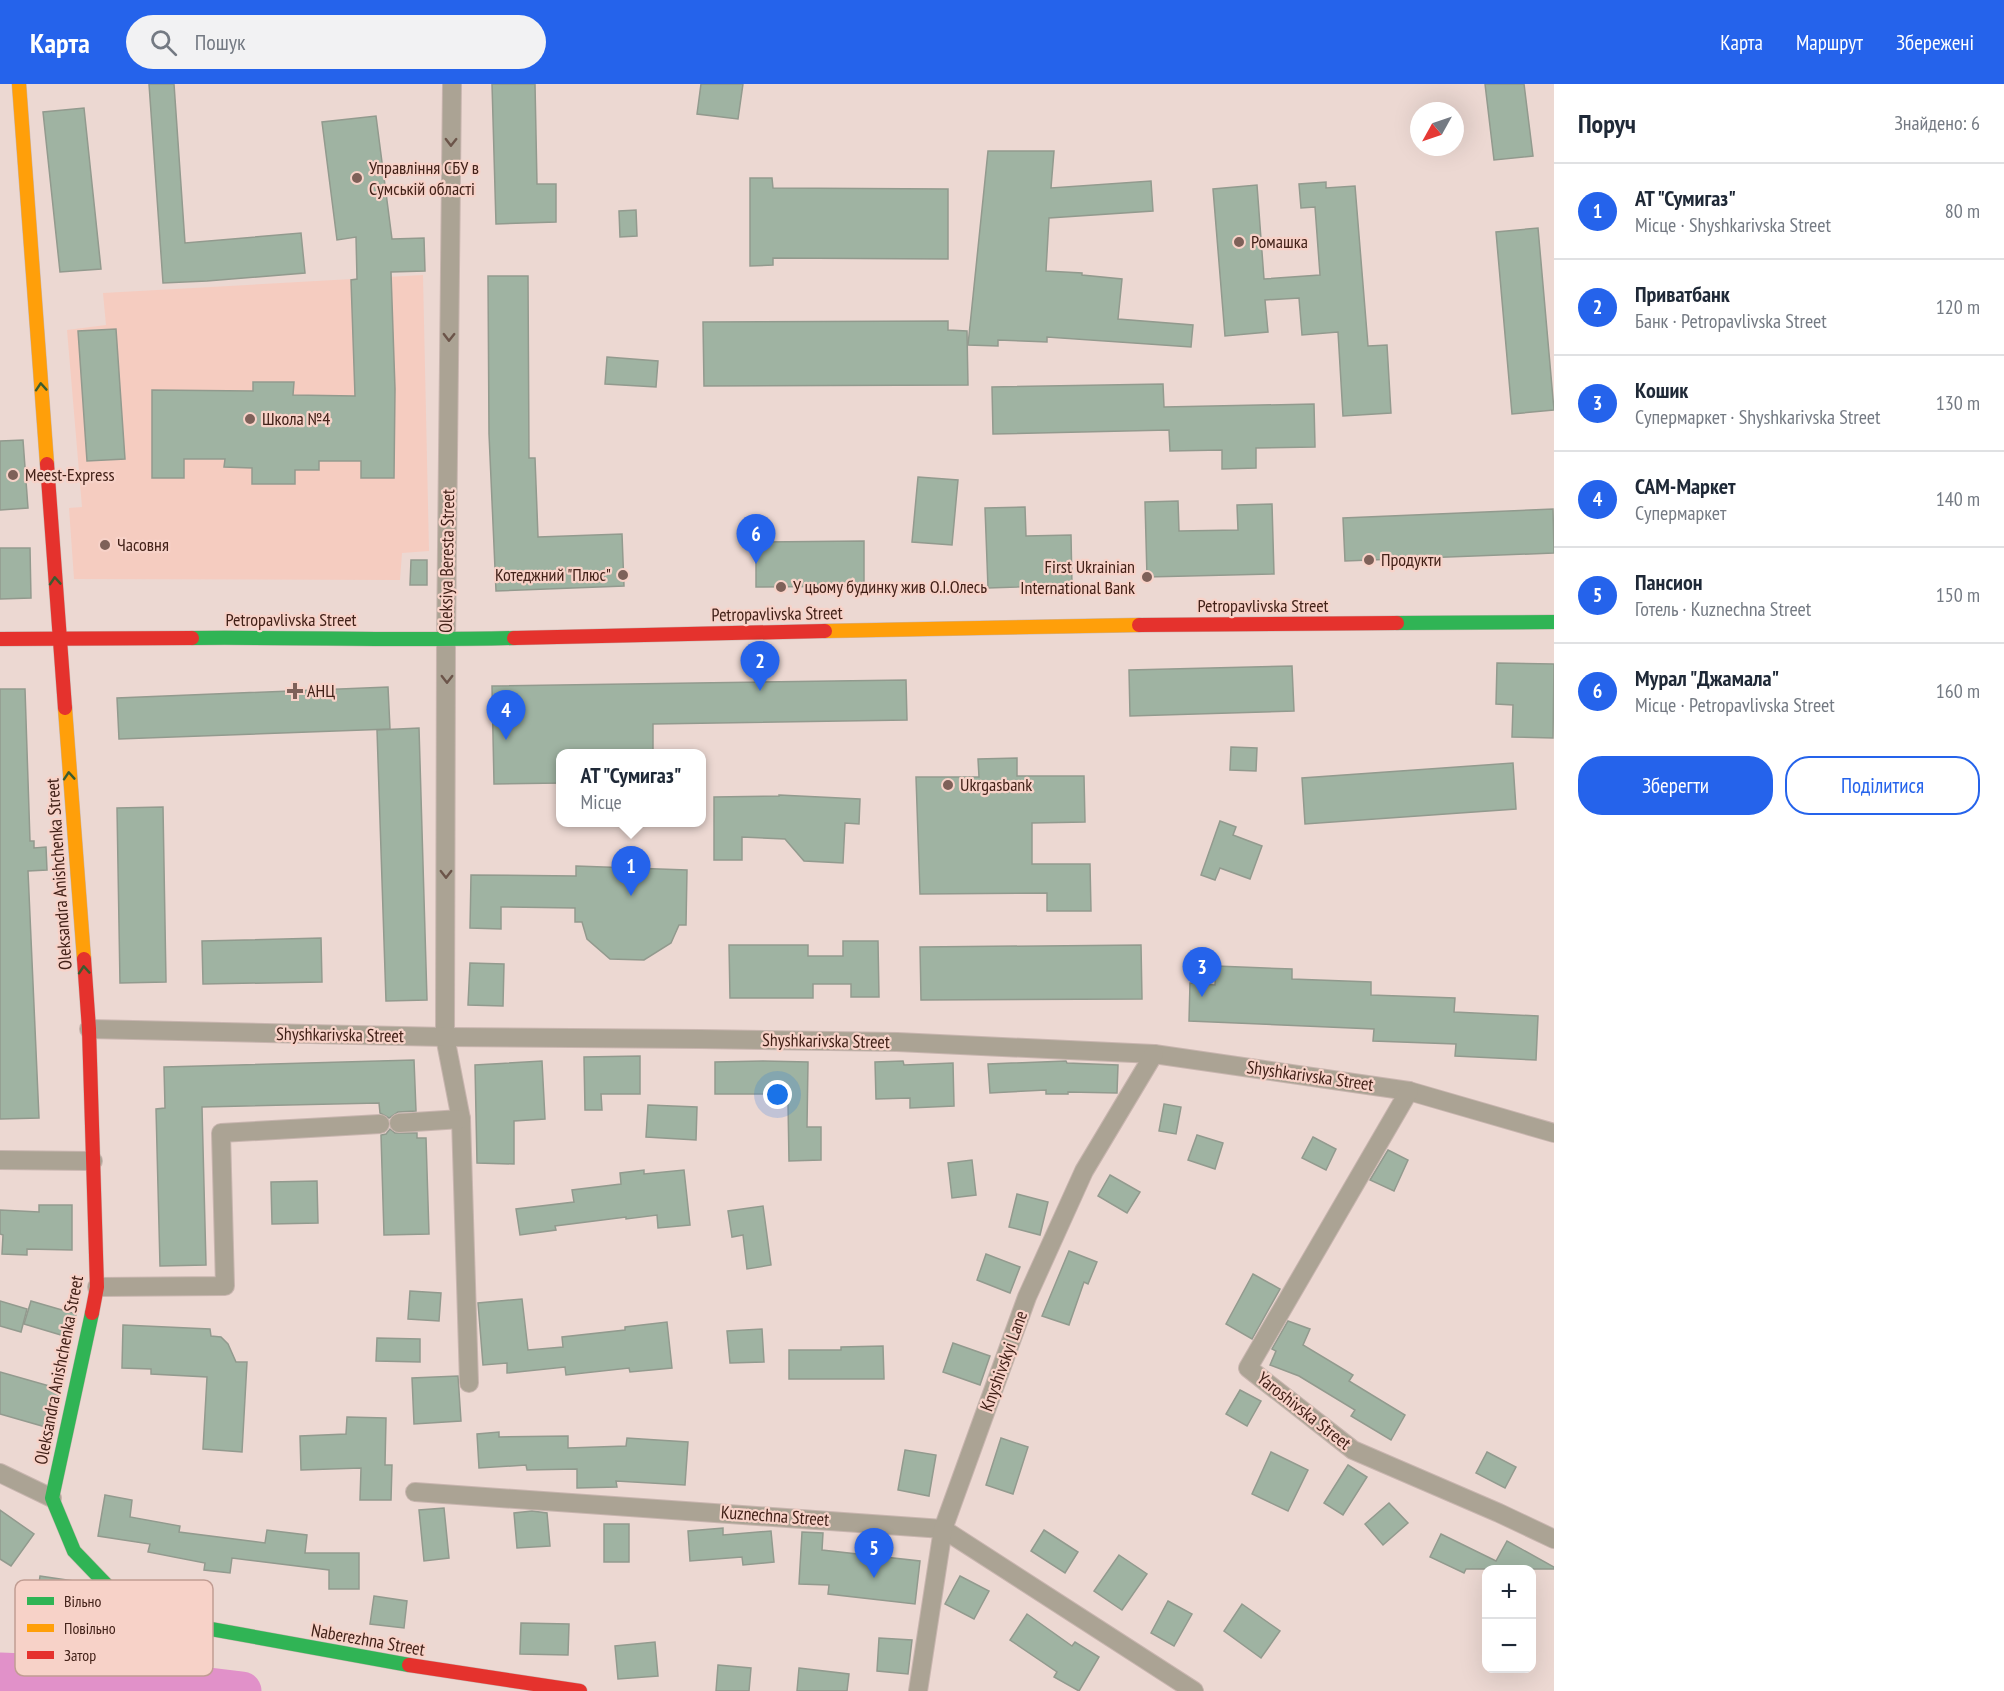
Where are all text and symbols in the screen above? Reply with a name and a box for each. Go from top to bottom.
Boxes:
search box [126,15,546,69]
text: Карта [30,24,90,61]
icon: search [147,26,180,59]
text: Пошук [195,28,246,56]
text: Карта [1720,29,1763,56]
text: Маршрут [1796,29,1863,56]
text: Збережені [1896,29,1974,56]
north arrow [1410,102,1464,156]
text: Поруч [1578,107,1636,140]
text: Знайдено: 6 [1894,110,1980,136]
one-way arrow [445,138,457,147]
place label: Управління СБУ в Сумській області [369,156,479,200]
marker: Управління СБУ в Сумській області [350,171,364,185]
text: АТ "Сумигаз" [1635,184,1736,212]
text: 1 [1593,198,1602,224]
text: 80 m [1945,198,1980,224]
text: Місце · Shyshkarivska Street [1635,212,1831,238]
place label: Ромашка [1251,230,1308,253]
marker: Ромашка [1232,235,1246,249]
text: Приватбанк [1635,280,1730,308]
text: 2 [1593,294,1602,320]
text: 120 m [1936,294,1980,320]
text: Банк · Petropavlivska Street [1635,308,1827,334]
one-way arrow [443,333,455,342]
text: Кошик [1635,376,1688,404]
one-way arrow [34,382,47,391]
text: 3 [1593,390,1602,416]
text: 130 m [1936,390,1980,416]
text: Супермаркет · Shyshkarivska Street [1635,404,1881,430]
place label: Школа №4 [262,407,330,430]
marker: Школа №4 [243,412,257,426]
place label: Meest-Express [25,463,115,486]
marker: Meest-Express [6,468,20,482]
text: САМ-Маркет [1635,472,1736,500]
text: 4 [1593,486,1602,512]
text: 140 m [1936,486,1980,512]
street label: Oleksiya Beresta Street [434,489,459,633]
text: Супермаркет [1635,500,1726,526]
pin: 6 [736,514,776,564]
place label: Часовня [117,533,169,556]
marker: Часовня [98,538,112,552]
place label: Продукти [1381,548,1441,571]
marker: Продукти [1362,553,1376,567]
place label: First Ukrainian International Bank [1020,555,1135,599]
place label: Котеджний "Плюс" [495,563,611,586]
marker: Котеджний "Плюс" [616,568,630,582]
text: Пансион [1635,568,1703,596]
marker: First Ukrainian International Bank [1140,570,1154,584]
place label: У цьому будинку жив О.І.Олесь [793,575,987,598]
one-way arrow [48,577,61,586]
marker: У цьому будинку жив О.І.Олесь [774,580,788,594]
text: 5 [1593,582,1602,608]
text: 150 m [1936,582,1980,608]
street label: Petropavlivska Street [1197,594,1329,617]
text: Готель · Kuznechna Street [1635,596,1811,622]
street label: Petropavlivska Street [711,601,843,626]
street label: Petropavlivska Street [225,608,357,631]
pin: 2 [740,642,780,691]
text: Мурал "Джамала" [1635,664,1779,692]
one-way arrow [441,675,453,684]
text: 6 [1593,678,1602,704]
text: 160 m [1936,678,1980,704]
place label: АНЦ [307,679,335,702]
marker: АНЦ [288,684,302,698]
pin: 4 [486,690,526,740]
text: Місце · Petropavlivska Street [1635,692,1835,718]
popup [556,749,706,827]
button: Зберегти [1578,756,1773,815]
button: Поділитися [1785,756,1980,815]
text: АТ "Сумигаз" [581,761,681,789]
one-way arrow [63,771,76,780]
place label: Ukrgasbank [960,773,1032,796]
street label: Oleksandra Anishchenka Street [40,777,77,971]
marker: Ukrgasbank [941,778,955,792]
text: Місце [581,789,622,815]
pin: 1 [612,846,650,896]
one-way arrow [440,870,452,879]
pin: 3 [1182,948,1222,997]
one-way arrow [78,966,91,975]
street label: Shyshkarivska Street [276,1022,404,1047]
street label: Shyshkarivska Street [762,1028,890,1053]
street label: Shyshkarivska Street [1245,1055,1375,1096]
your location [763,1080,792,1109]
street label: Oleksandra Anishchenka Street [29,1273,88,1466]
street label: Knyshivskyi Lane [975,1307,1032,1414]
street label: Yaroshivska Street [1253,1367,1356,1455]
street label: Kuznechna Street [720,1500,830,1531]
pin: 5 [854,1528,894,1578]
map controls [1482,1565,1536,1673]
button: + [1482,1565,1536,1619]
legend [15,1580,213,1676]
text: Вільно [64,1591,101,1611]
text: Повільно [64,1618,116,1638]
street label: Naberezhna Street [309,1618,427,1661]
button: − [1482,1619,1536,1673]
text: Затор [64,1645,96,1665]

